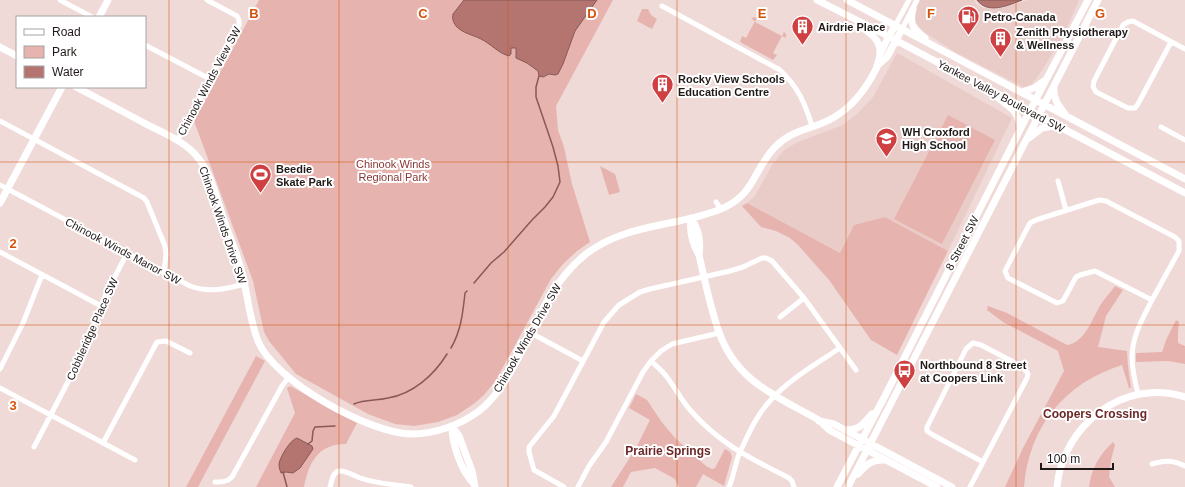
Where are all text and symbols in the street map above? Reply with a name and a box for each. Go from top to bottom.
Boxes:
fuel station icon: Petro-Canada [955,4,981,37]
text: B [249,6,259,21]
text: C [418,6,428,21]
text: D [587,6,597,21]
text: E [758,6,767,21]
text: F [927,6,935,21]
text: G [1095,6,1105,21]
place label: Petro-Canada [984,11,1056,23]
building icon: Airdrie Place [790,14,816,47]
legend [16,16,146,88]
place label: Airdrie Place [818,21,885,33]
street label: Chinook Winds View SW [175,24,243,137]
text: Road [52,25,81,39]
building icon: Zenith Physiotherapy & Wellness [987,25,1013,58]
place label: Zenith Physiotherapy & Wellness [1016,26,1129,51]
text: Park [52,45,78,59]
street label: Yankee Valley Boulevard SW [935,57,1067,135]
text: Water [52,65,84,79]
building icon: Rocky View Schools Education Centre [649,72,675,105]
place label: Rocky View Schools Education Centre [678,73,785,98]
school or university icon: WH Croxford High School [873,125,899,158]
place label: WH Croxford High School [902,126,970,151]
park label: Chinook Winds Regional Park [356,158,430,183]
sports icon: Beedie Skate Park [248,162,274,195]
place label: Beedie Skate Park [276,163,333,188]
street label: Chinook Winds Drive SW [197,165,249,286]
street label: 8 Street SW [943,213,981,272]
street label: Chinook Winds Manor SW [63,215,183,287]
text: 2 [9,236,17,251]
street label: Cobbleridge Place SW [64,275,120,382]
street label: Chinook Winds Drive SW [491,281,563,394]
bus stop icon: Northbound 8 Street at Coopers Link [891,358,917,391]
place label: Northbound 8 Street at Coopers Link [920,359,1027,384]
text: 3 [9,398,17,413]
district label: Coopers Crossing [1043,407,1147,421]
district label: Prairie Springs [625,444,711,458]
scale bar [1041,445,1113,471]
text: 100 m [1047,452,1080,466]

